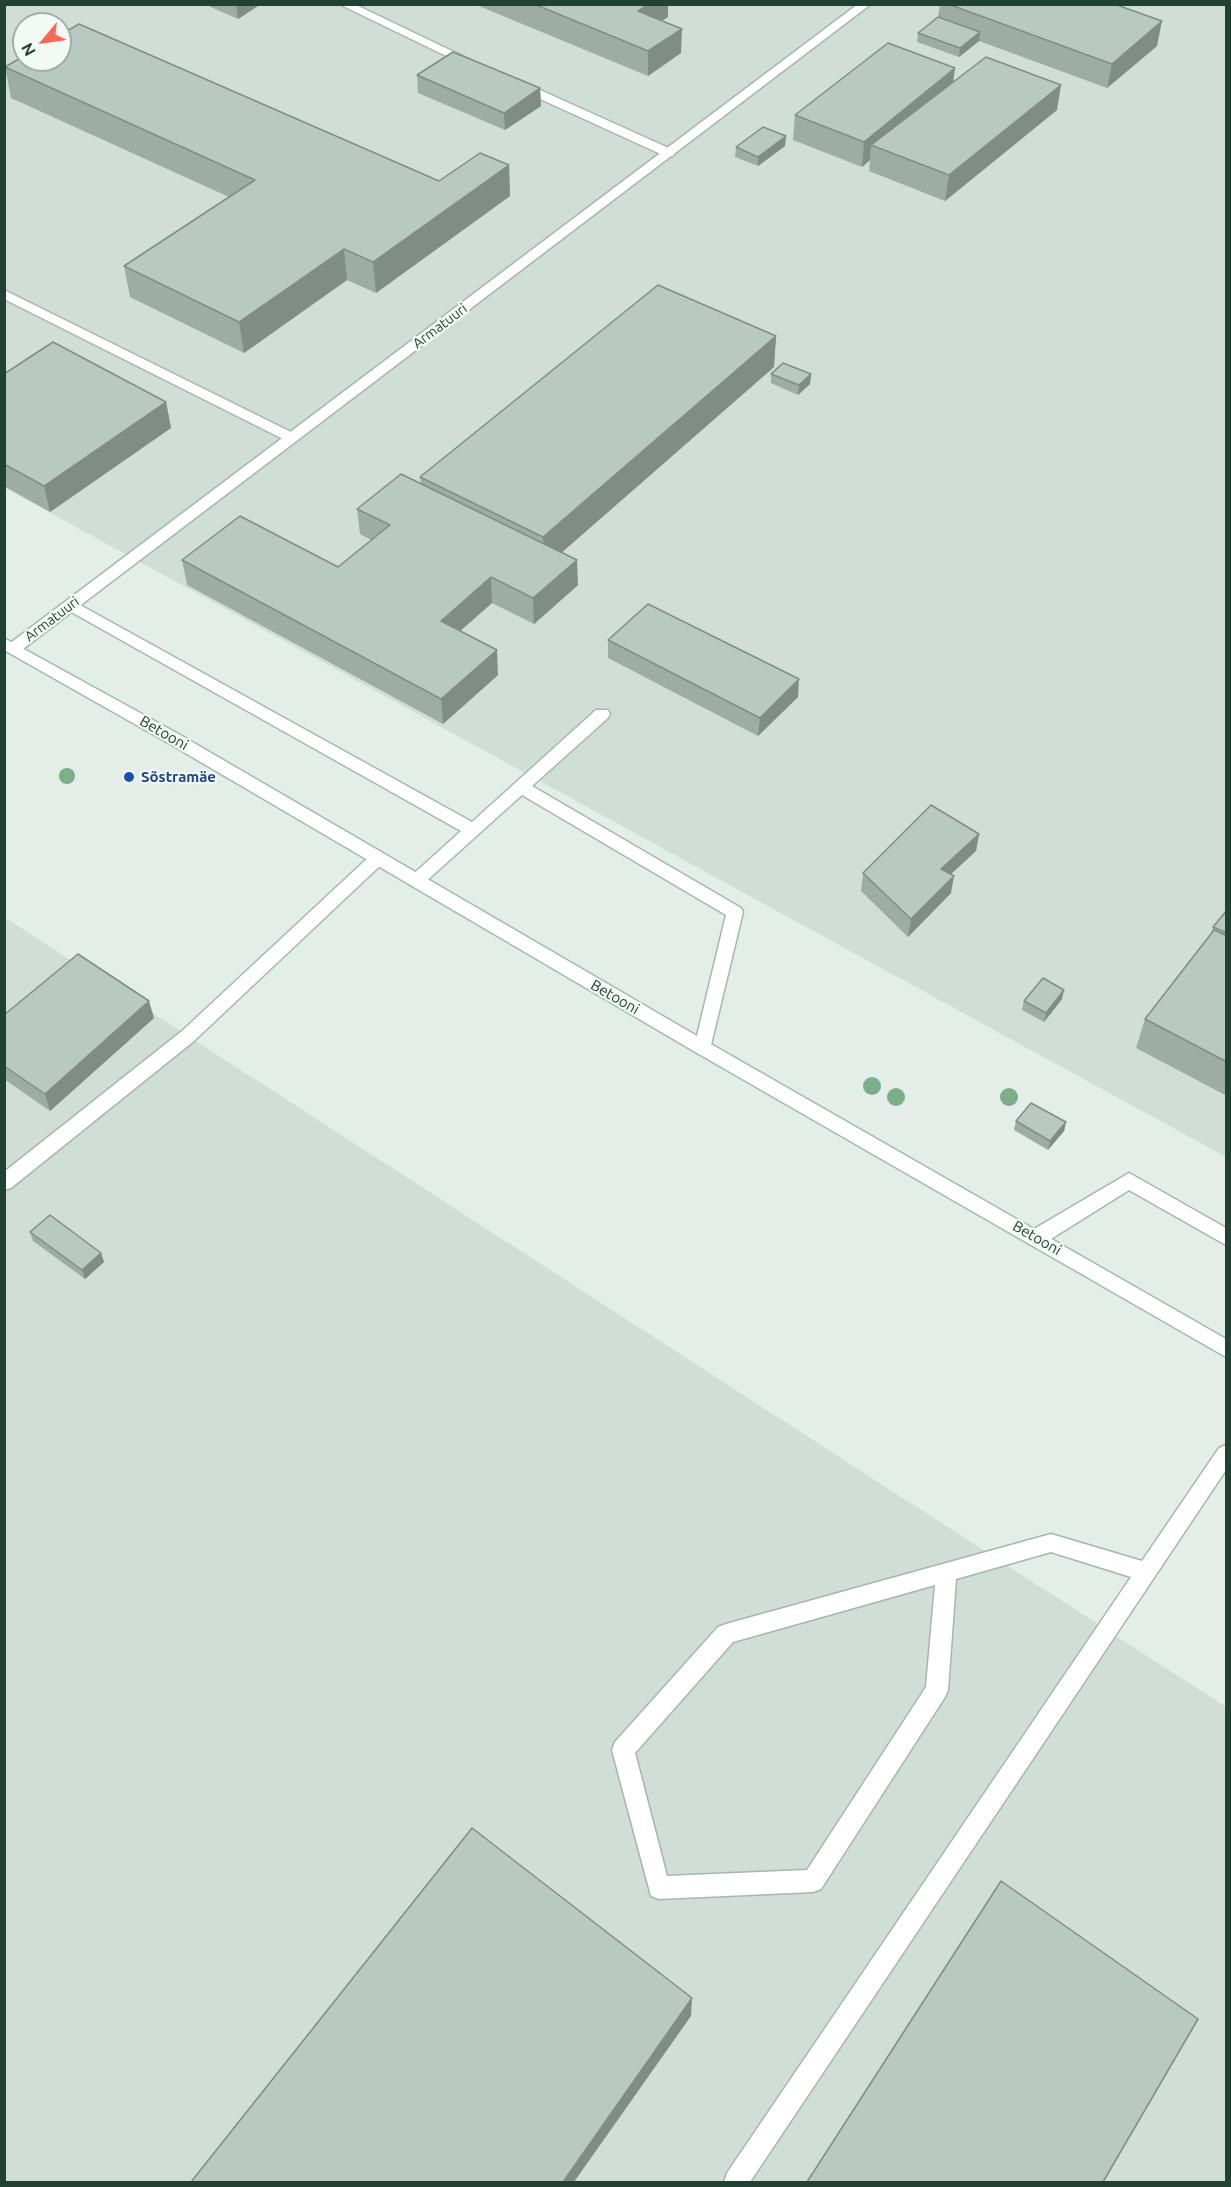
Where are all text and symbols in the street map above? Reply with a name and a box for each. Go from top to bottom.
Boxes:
north arrow [12,12,72,72]
text: N [17,40,39,59]
street label: Armatuuri [409,300,471,352]
street label: Armatuuri [21,593,83,645]
street label: Betooni [136,712,192,754]
place label: Sõstramäe [141,768,216,786]
marker: Sõstramäe [122,770,136,784]
street label: Betooni [587,976,643,1018]
street label: Betooni [1009,1217,1065,1259]

